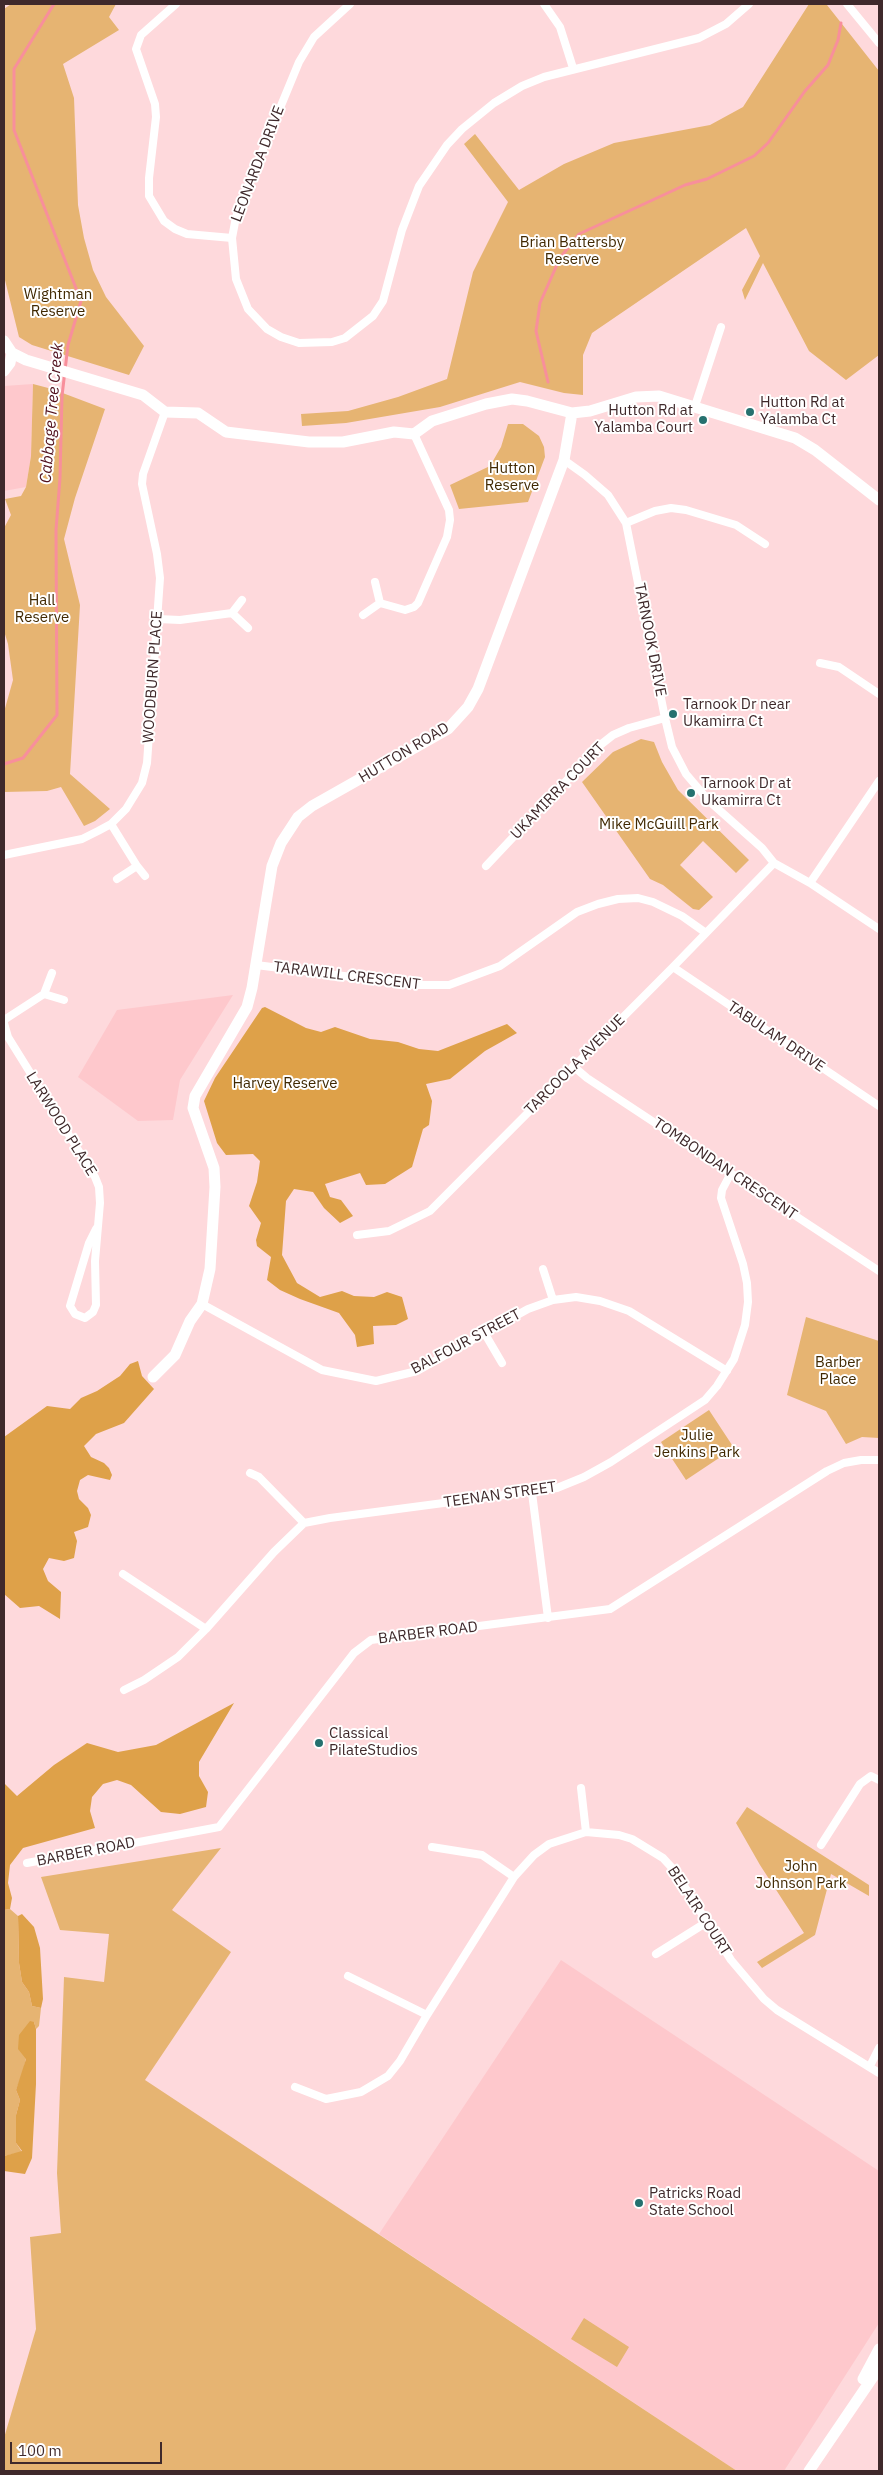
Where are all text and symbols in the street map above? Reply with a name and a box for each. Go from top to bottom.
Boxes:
street label: LEONARDA DRIVE [228,103,288,225]
park label: Brian Battersby Reserve [520,234,624,269]
park label: Wightman Reserve [24,286,92,321]
water label: Cabbage Tree Creek [36,342,68,484]
place label: Hutton Rd at Yalamba Ct [760,394,845,429]
place label: Hutton Rd at Yalamba Court [594,402,693,437]
marker: Hutton Rd at Yalamba Ct [744,406,756,418]
marker: Hutton Rd at Yalamba Court [697,414,709,426]
park label: Hutton Reserve [485,460,539,495]
street label: TARNOOK DRIVE [630,582,670,698]
park label: Hall Reserve [15,592,69,627]
street label: WOODBURN PLACE [139,610,167,744]
place label: Tarnook Dr near Ukamirra Ct [683,696,790,731]
marker: Tarnook Dr near Ukamirra Ct [667,708,679,720]
street label: HUTTON ROAD [356,719,452,787]
street label: UKAMIRRA COURT [507,739,609,843]
place label: Tarnook Dr at Ukamirra Ct [701,775,791,810]
marker: Tarnook Dr at Ukamirra Ct [685,787,697,799]
park label: Mike McGuill Park [599,816,719,834]
street label: TARAWILL CRESCENT [272,958,422,994]
street label: TABULAM DRIVE [724,998,828,1076]
street label: TARCOOLA AVENUE [521,1011,629,1119]
street label: LARWOOD PLACE [22,1069,100,1179]
park label: Harvey Reserve [232,1075,338,1093]
street label: TOMBONDAN CRESCENT [650,1114,800,1224]
street label: BALFOUR STREET [408,1306,524,1378]
park label: Barber Place [815,1354,861,1389]
park label: Julie Jenkins Park [654,1427,740,1462]
street label: TEENAN STREET [443,1478,557,1512]
street label: BARBER ROAD [377,1618,479,1648]
place label: Classical PilateStudios [329,1725,418,1760]
marker: Classical PilateStudios [313,1737,325,1749]
street label: BARBER ROAD [35,1834,137,1870]
park label: John Johnson Park [755,1858,847,1893]
street label: BELAIR COURT [663,1863,735,1959]
place label: Patricks Road State School [649,2185,741,2220]
marker: Patricks Road State School [633,2197,645,2209]
scale bar [12,2432,165,2464]
text: 100 m [18,2441,62,2460]

